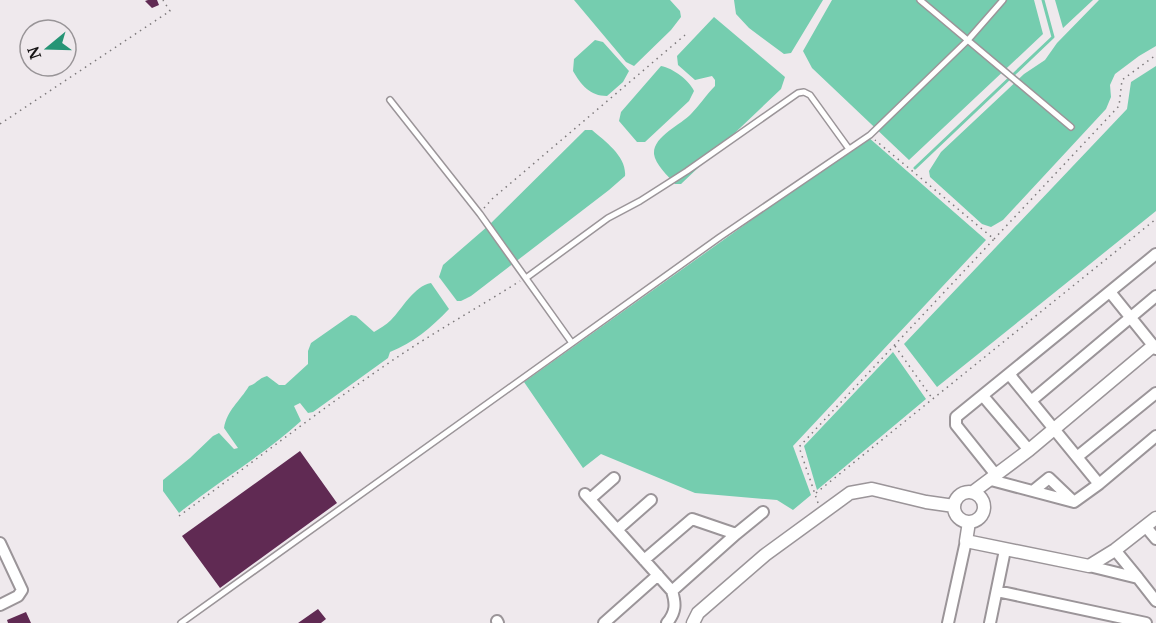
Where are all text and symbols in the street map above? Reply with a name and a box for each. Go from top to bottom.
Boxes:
north arrow [18,18,78,78]
text: N [21,44,46,62]

